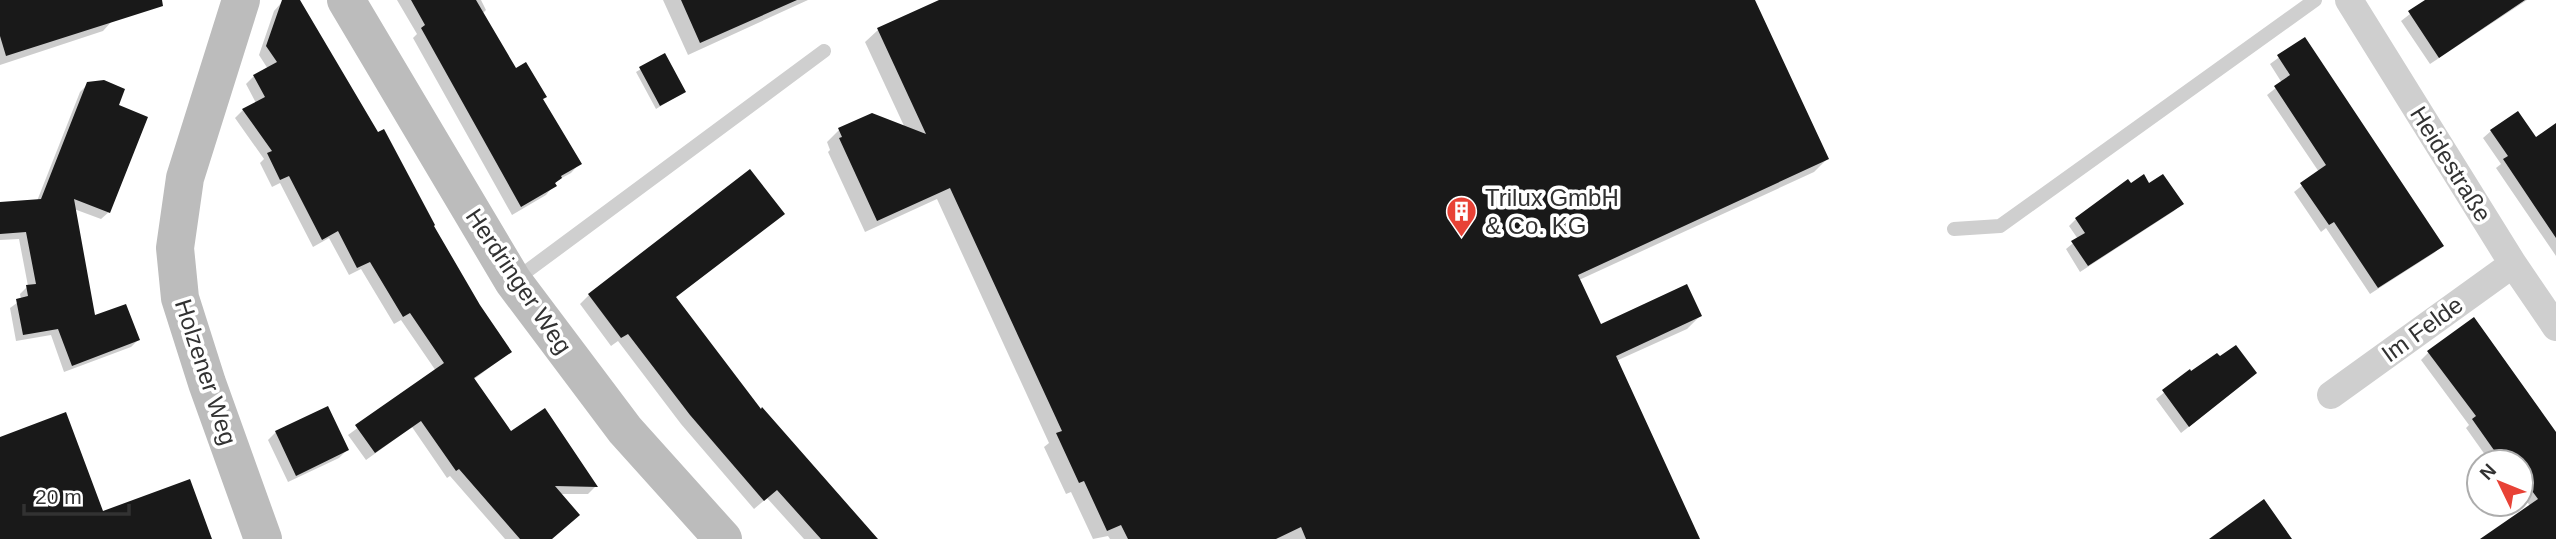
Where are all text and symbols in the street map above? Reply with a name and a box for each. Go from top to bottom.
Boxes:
street label: Heidestraße [2405,101,2497,227]
place label: Trilux GmbH & Co. KG [1485,184,1619,239]
building icon: Trilux GmbH & Co. KG [1445,194,1479,238]
street label: Herdringer Weg [461,203,577,359]
street label: Im Felde [2376,291,2468,367]
street label: Holzener Weg [170,296,242,448]
north arrow [2465,448,2535,518]
text: N [2476,460,2500,484]
scale bar [24,472,130,516]
text: 20 m [35,485,82,508]

